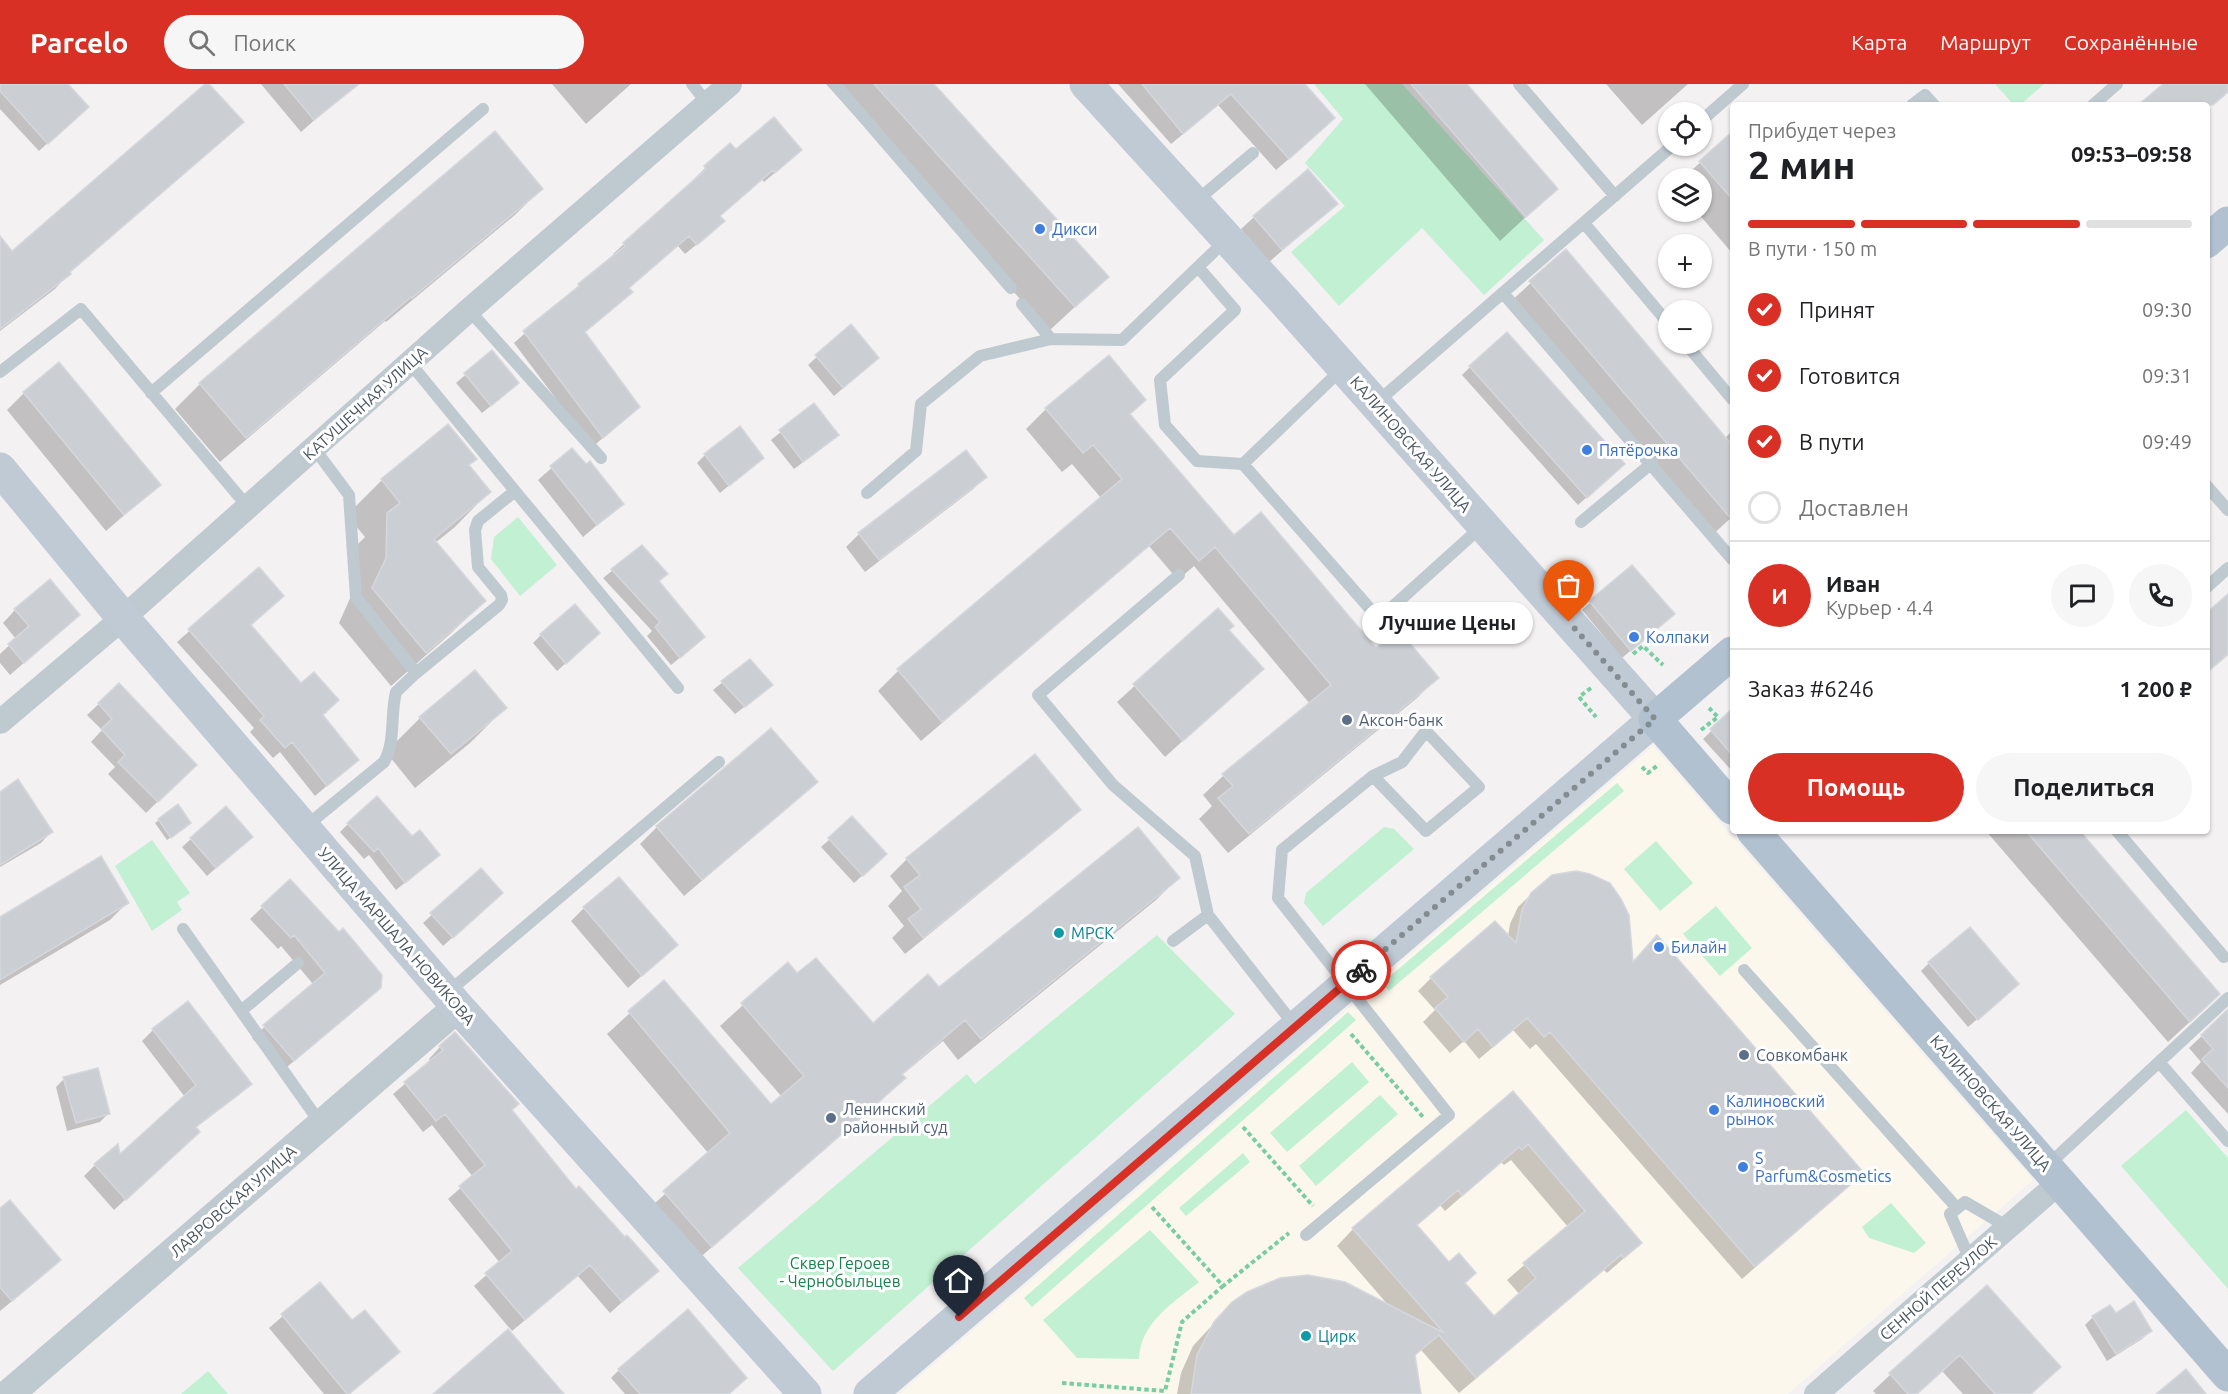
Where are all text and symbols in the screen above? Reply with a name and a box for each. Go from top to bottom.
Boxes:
search box [164,15,584,69]
icon: search [185,26,218,59]
text: Parcelo [30,27,128,58]
text: Поиск [233,30,296,55]
text: Карта [1851,30,1907,54]
text: Маршрут [1940,30,2031,54]
text: Сохранённые [2064,30,2198,54]
map controls [1658,102,1712,354]
button: locate [1658,102,1712,156]
text: Прибудет через [1748,119,1896,142]
text: 09:53–09:58 [2071,141,2192,166]
text: 2 мин [1748,143,1856,186]
button: layers [1658,168,1712,222]
place label: Дикси [1052,220,1098,238]
marker: Дикси [1033,222,1047,236]
button: + [1658,234,1712,288]
text: В пути · 150 m [1748,237,1877,260]
icon: check [1748,293,1781,326]
text: Принят [1799,297,1875,322]
text: 09:30 [2142,298,2192,321]
button: − [1658,300,1712,354]
street label: КАТУШЕЧНАЯ УЛИЦА [299,342,431,463]
icon: check [1748,359,1781,392]
text: Готовится [1799,363,1900,388]
text: 09:31 [2142,364,2192,387]
street label: КАЛИНОВСКАЯ УЛИЦА [1347,372,1475,516]
icon: check [1748,425,1781,458]
text: В пути [1799,429,1865,454]
text: 09:49 [2142,430,2192,453]
place label: Пятёрочка [1599,441,1678,459]
marker: Пятёрочка [1580,443,1594,457]
text: Доставлен [1799,495,1909,520]
pin [1543,560,1594,622]
button: chat [2051,564,2114,627]
button: phone [2129,564,2192,627]
icon: bag [1552,569,1585,602]
text: Иван [1826,571,1880,596]
text: И [1771,583,1788,608]
text: Курьер · 4.4 [1826,596,1933,619]
callout: Лучшие Цены [1362,601,1533,643]
text: Лучшие Цены [1379,611,1516,634]
place label: Колпаки [1646,628,1709,646]
marker: Колпаки [1627,630,1641,644]
text: Заказ #6246 [1748,676,1874,701]
text: 1 200 ₽ [2120,676,2192,701]
place label: Аксон-банк [1359,711,1443,729]
marker: Аксон-банк [1340,713,1354,727]
button: Помощь [1748,753,1964,822]
button: Поделиться [1976,753,2192,822]
street label: УЛИЦА МАРШАЛА НОВИКОВА [315,844,479,1029]
place label: МРСК [1071,924,1114,942]
marker: МРСК [1052,926,1066,940]
place label: Билайн [1671,938,1727,956]
courier [1331,940,1391,1000]
marker: Билайн [1652,940,1666,954]
icon: bike [1345,954,1378,987]
street label: КАЛИНОВСКАЯ УЛИЦА [1927,1031,2055,1175]
place label: Совкомбанк [1756,1046,1848,1064]
marker: Совкомбанк [1737,1048,1751,1062]
place label: Калиновский рынок [1726,1092,1825,1128]
place label: Ленинский районный суд [843,1100,948,1136]
marker: Калиновский рынок [1707,1103,1721,1117]
marker: Ленинский районный суд [824,1111,838,1125]
street label: ЛАВРОВСКАЯ УЛИЦА [166,1141,300,1261]
place label: S Parfum&Cosmetics [1755,1149,1892,1185]
marker: S Parfum&Cosmetics [1736,1160,1750,1174]
street label: СЕННОЙ ПЕРЕУЛОК [1875,1231,2000,1344]
park label: Сквер Героев - Чернобыльцев [780,1254,900,1290]
pin [933,1255,984,1317]
icon: home [942,1264,975,1297]
place label: Цирк [1318,1327,1356,1345]
marker: Цирк [1299,1329,1313,1343]

